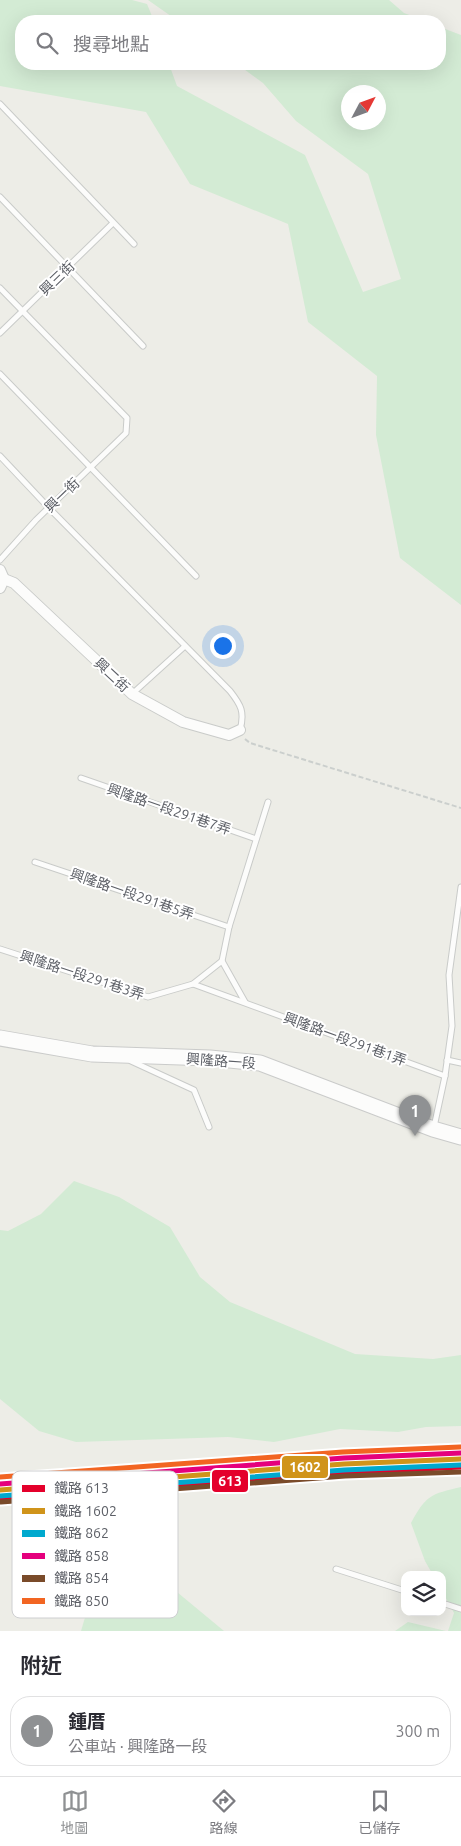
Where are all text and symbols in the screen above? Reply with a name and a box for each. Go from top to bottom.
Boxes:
search box [15,15,446,70]
icon: search [33,29,61,57]
text: 搜尋地點 [73,33,149,55]
north arrow [341,85,386,130]
street label: 興三街 [36,258,78,298]
street label: 興一街 [41,475,83,515]
your location [210,633,236,659]
street label: 興二街 [91,655,133,695]
street label: 興隆路一段291巷7弄 [105,780,233,838]
street label: 興隆路一段291巷5弄 [68,865,196,923]
street label: 興隆路一段291巷3弄 [18,947,146,1003]
street label: 興隆路一段291巷1弄 [281,1009,409,1069]
street label: 興隆路一段 [186,1051,256,1071]
pin: 1 [399,1095,431,1136]
line badge: 1602 [281,1455,329,1479]
text: 1602 [289,1459,321,1475]
line badge: 613 [211,1469,249,1493]
legend [12,1471,178,1618]
text: 613 [218,1473,242,1489]
text: 鐵路 613 [54,1480,109,1496]
text: 鐵路 1602 [54,1503,117,1519]
text: 鐵路 862 [54,1525,109,1541]
text: 鐵路 858 [54,1548,109,1564]
text: 鐵路 854 [54,1570,109,1586]
map controls [401,1571,446,1616]
button: layers [401,1571,446,1616]
text: 鐵路 850 [54,1593,109,1609]
text: 附近 [20,1653,62,1677]
text: 鍾厝 [68,1710,106,1732]
text: 1 [32,1722,42,1740]
text: 300 m [395,1722,440,1740]
text: 公車站 · 興隆路一段 [68,1737,207,1755]
tab: 地圖 [61,1787,89,1837]
tab: 路線 [210,1787,238,1837]
tab: 已儲存 [359,1787,401,1837]

